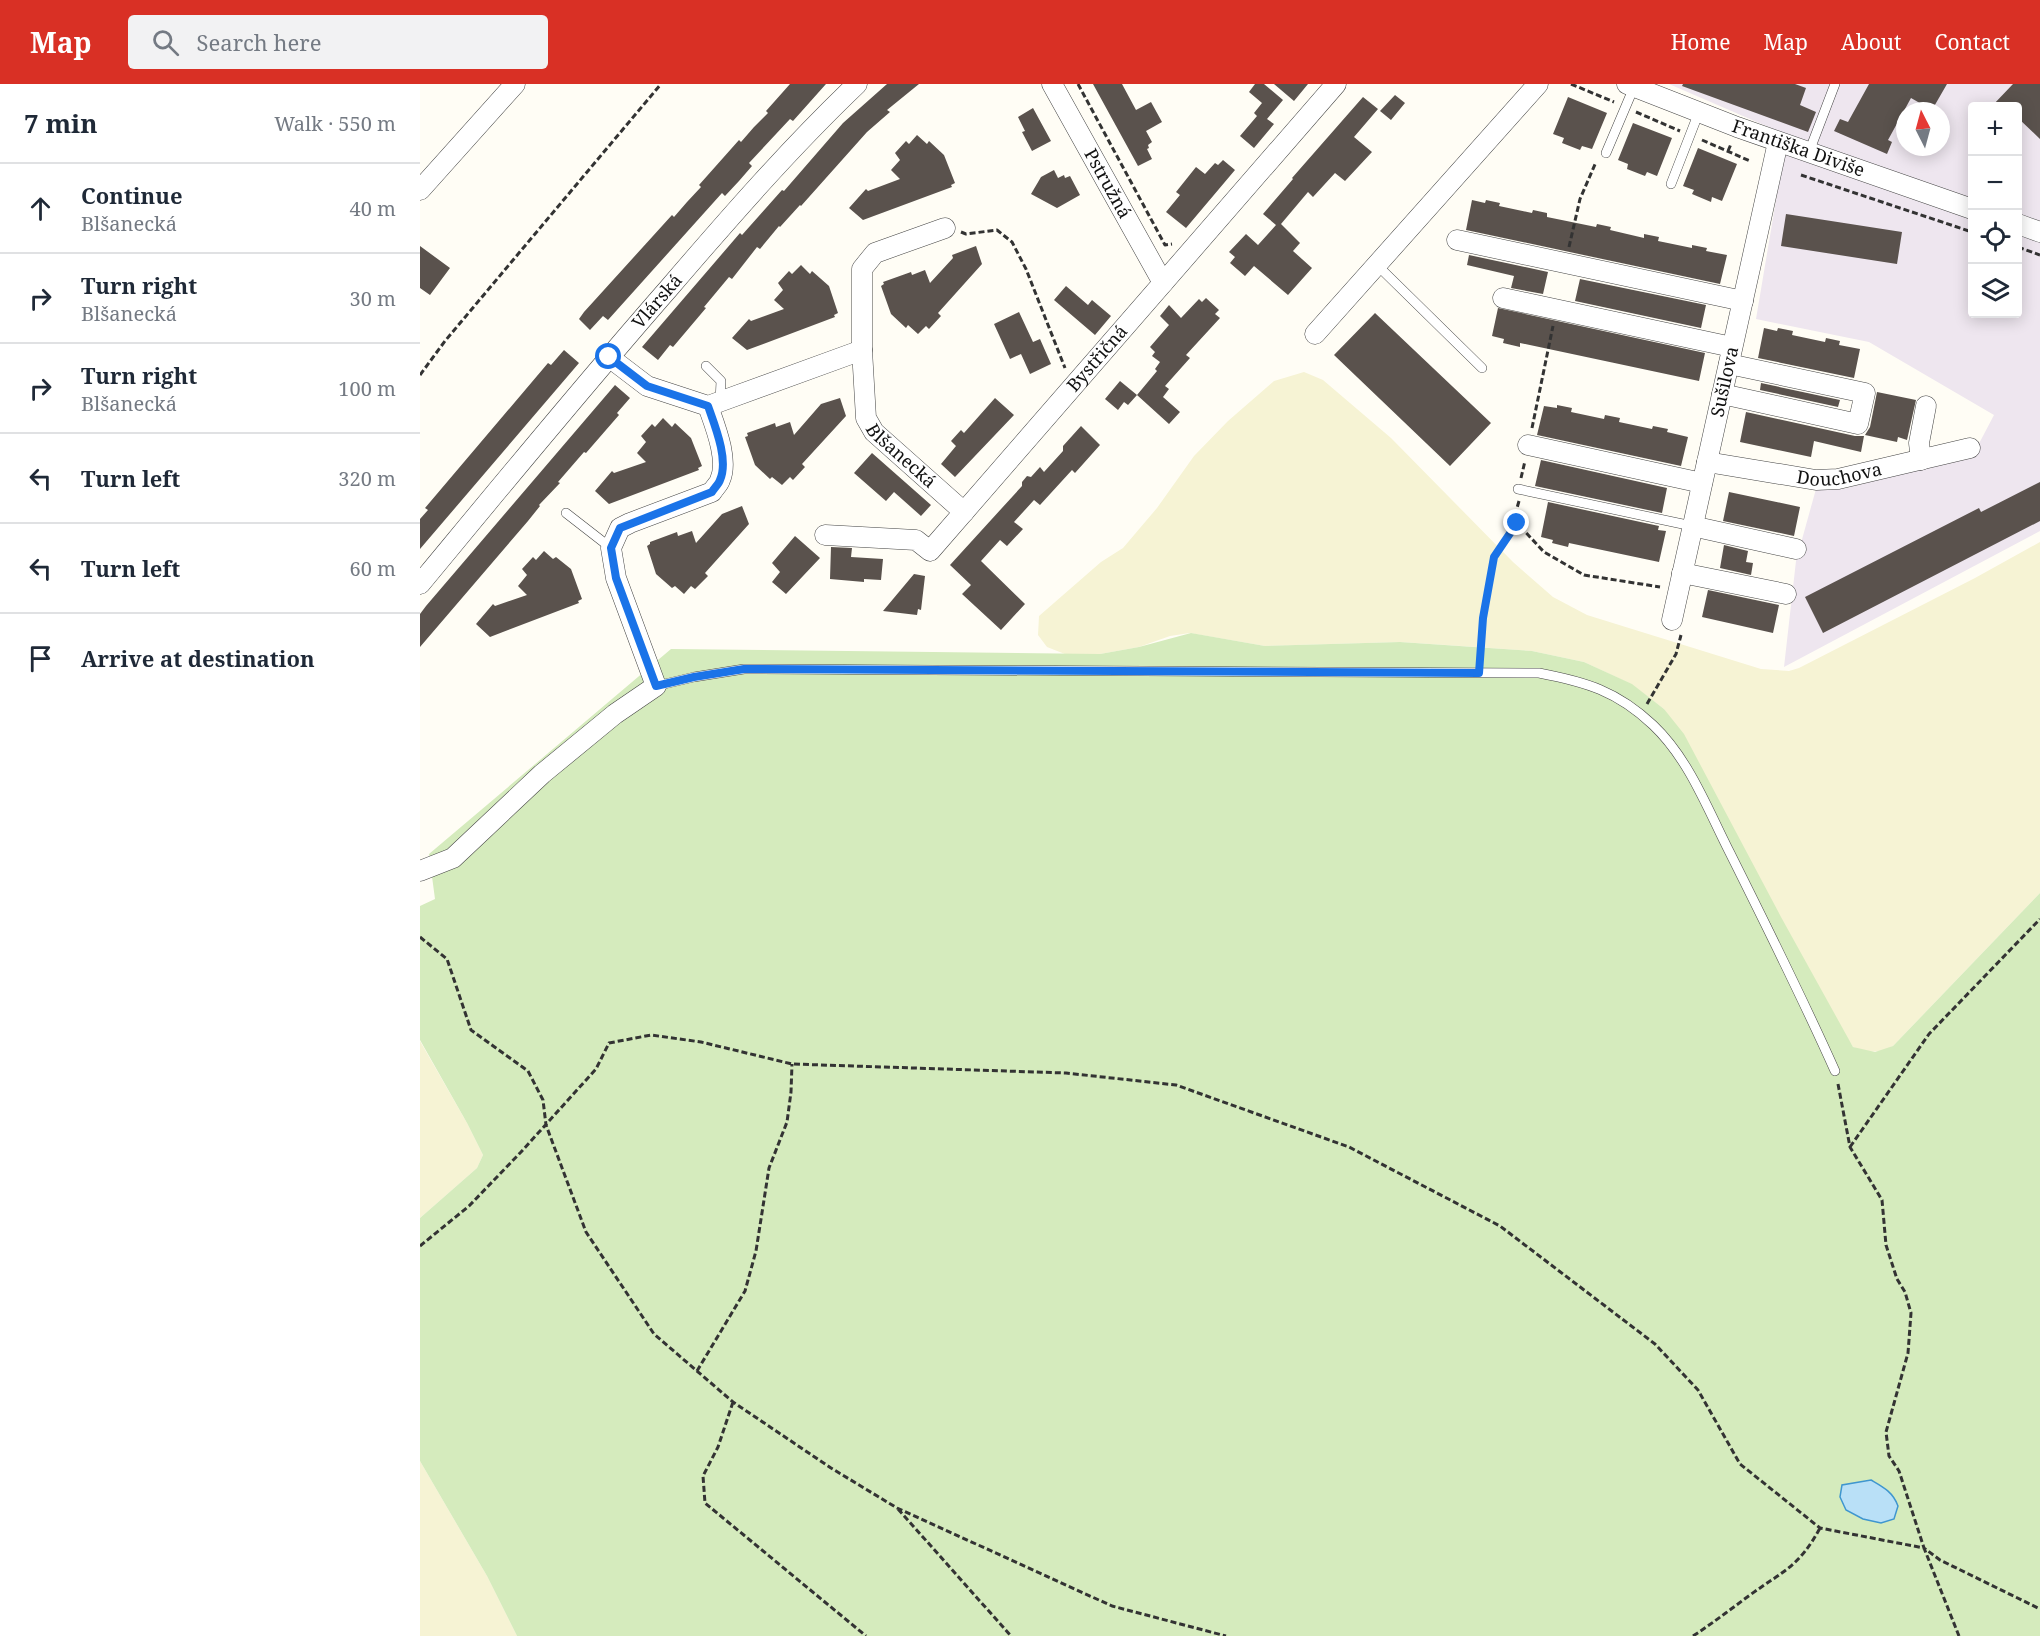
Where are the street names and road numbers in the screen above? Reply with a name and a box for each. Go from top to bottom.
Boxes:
street label: Františka Diviše [1729,113,1868,182]
street label: Pstružná [1079,144,1137,222]
street label: Vlárská [626,268,687,333]
street label: Bystřičná [1061,319,1132,396]
street label: Sušilova [1704,344,1743,419]
street label: Blšanecká [861,419,942,493]
street label: Douchova [1795,456,1884,491]

